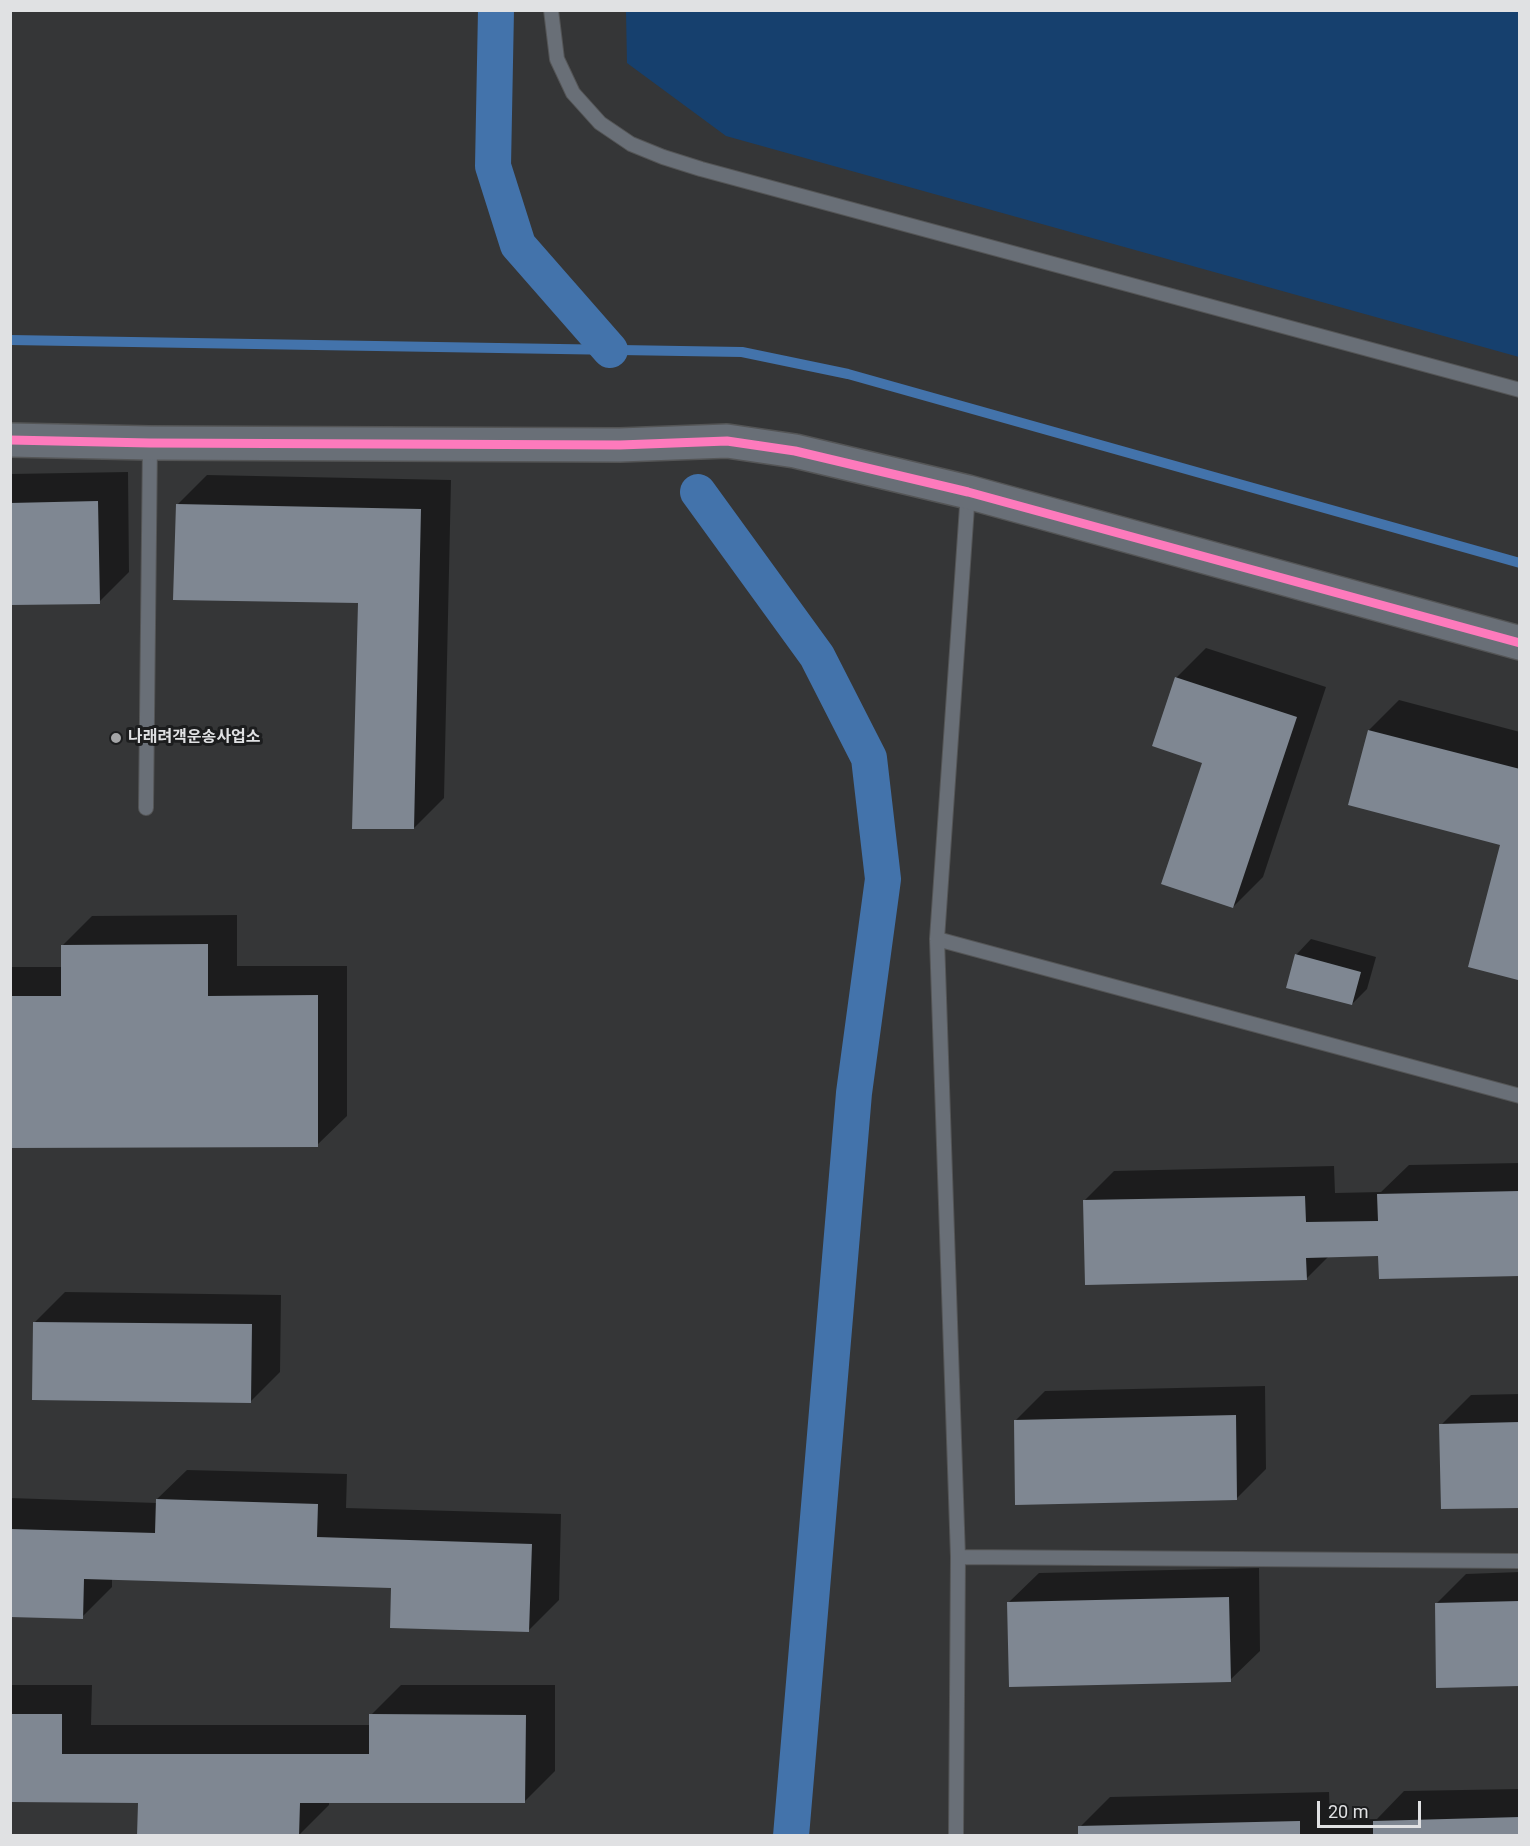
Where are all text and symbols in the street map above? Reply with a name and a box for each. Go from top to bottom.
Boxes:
place label: 나래려객운송사업소 [128,728,260,748]
marker: 나래려객운송사업소 [109,731,123,745]
scale bar [1320,1789,1424,1827]
text: 20 m [1328,1801,1368,1822]

